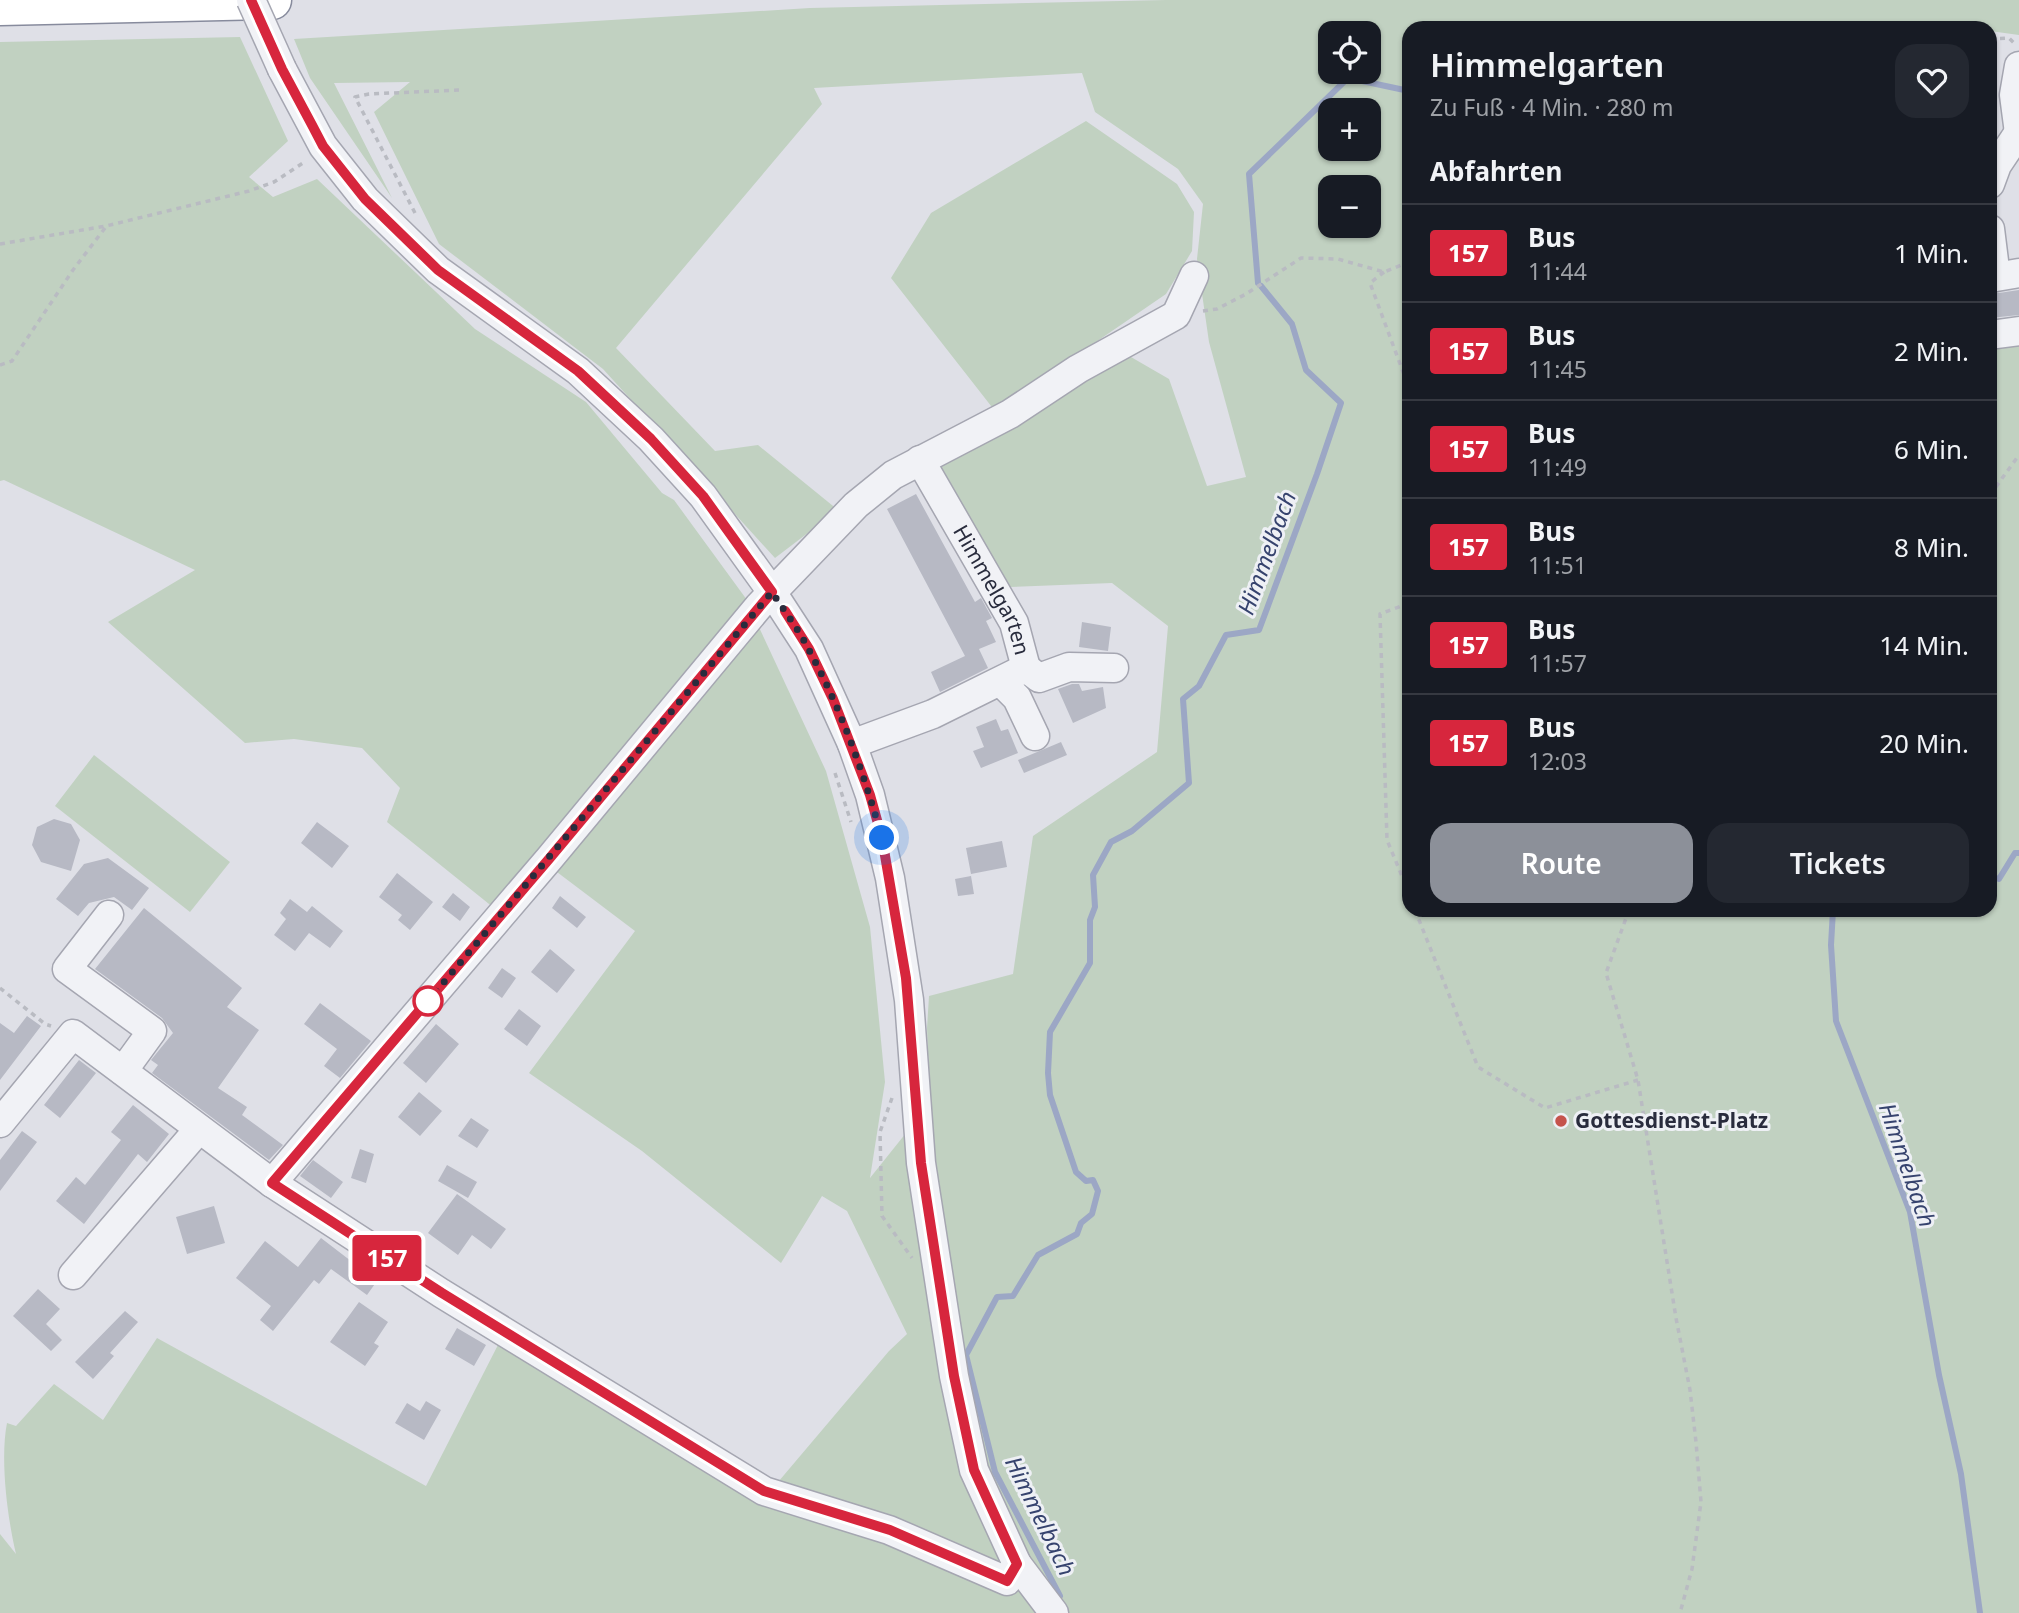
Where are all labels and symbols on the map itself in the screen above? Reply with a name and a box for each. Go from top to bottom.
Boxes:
water label: Himmelbach [1229,486,1303,619]
street label: Himmelgarten [947,519,1037,658]
your location [864,820,899,855]
unlabelled marker [413,986,443,1016]
water label: Himmelbach [1872,1098,1944,1231]
place label: Gottesdienst-Platz [1575,1106,1768,1134]
marker: Gottesdienst-Platz [1553,1113,1569,1129]
line badge: 157 [347,1235,427,1281]
water label: Himmelbach [998,1450,1084,1581]

